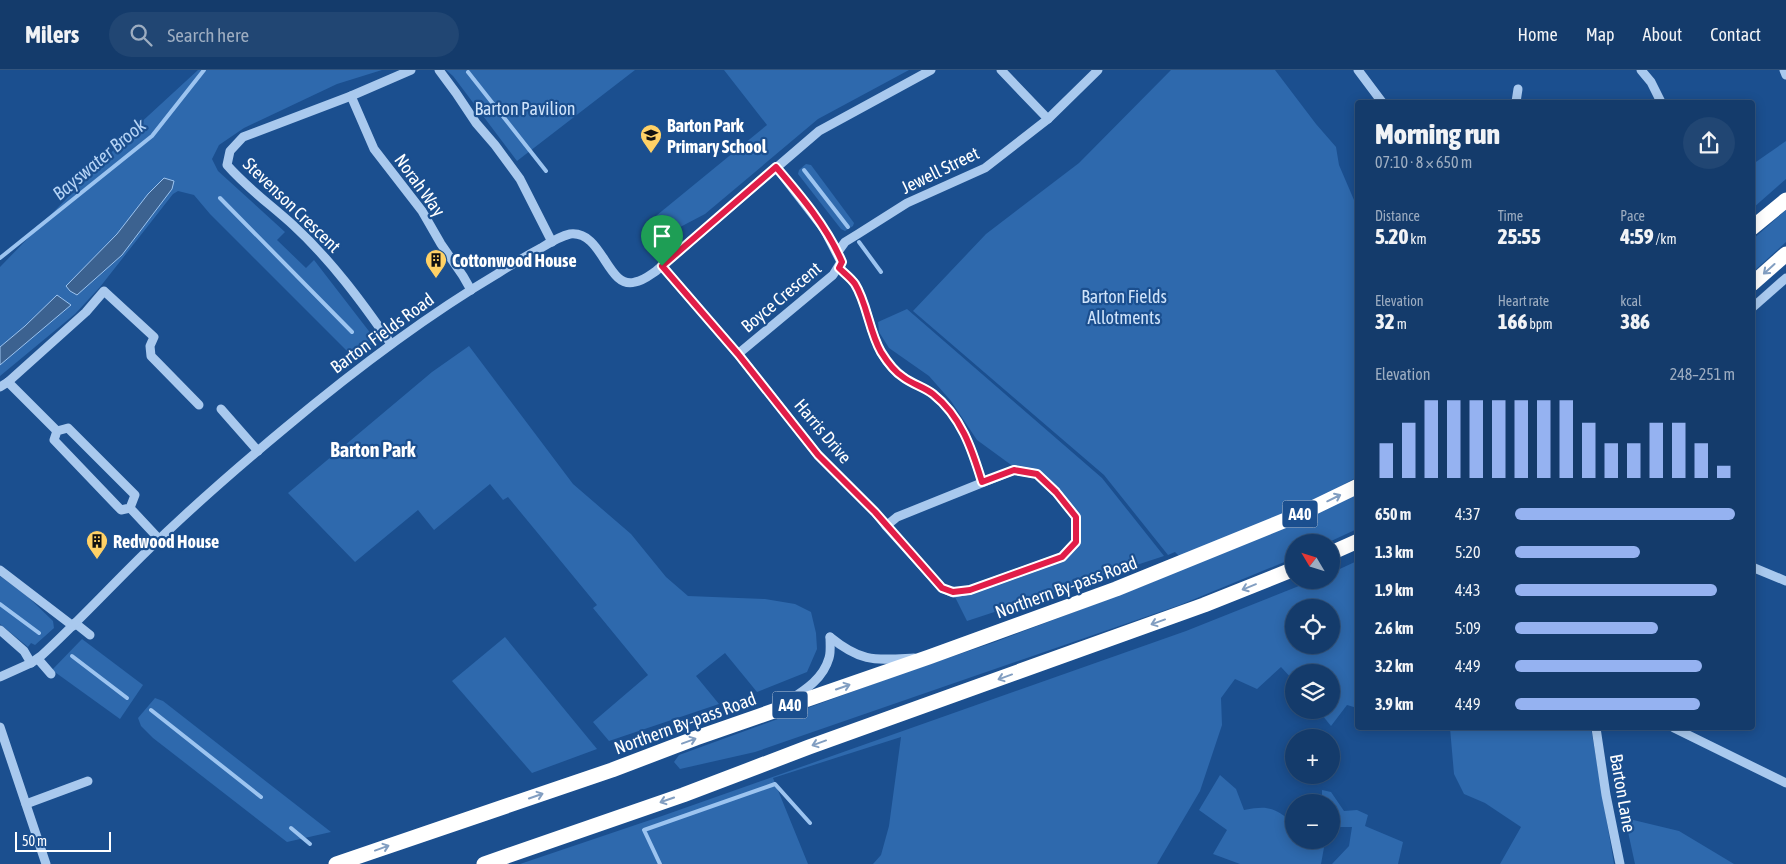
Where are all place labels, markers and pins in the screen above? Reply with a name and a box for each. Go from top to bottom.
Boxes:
place label: Barton Park Primary School [667,115,767,157]
school or university icon: Barton Park Primary School [639,123,663,154]
pin [641,215,683,266]
building icon: Cottonwood House [424,248,448,279]
place label: Cottonwood House [452,250,577,271]
building icon: Redwood House [85,529,109,560]
place label: Redwood House [113,531,219,552]

